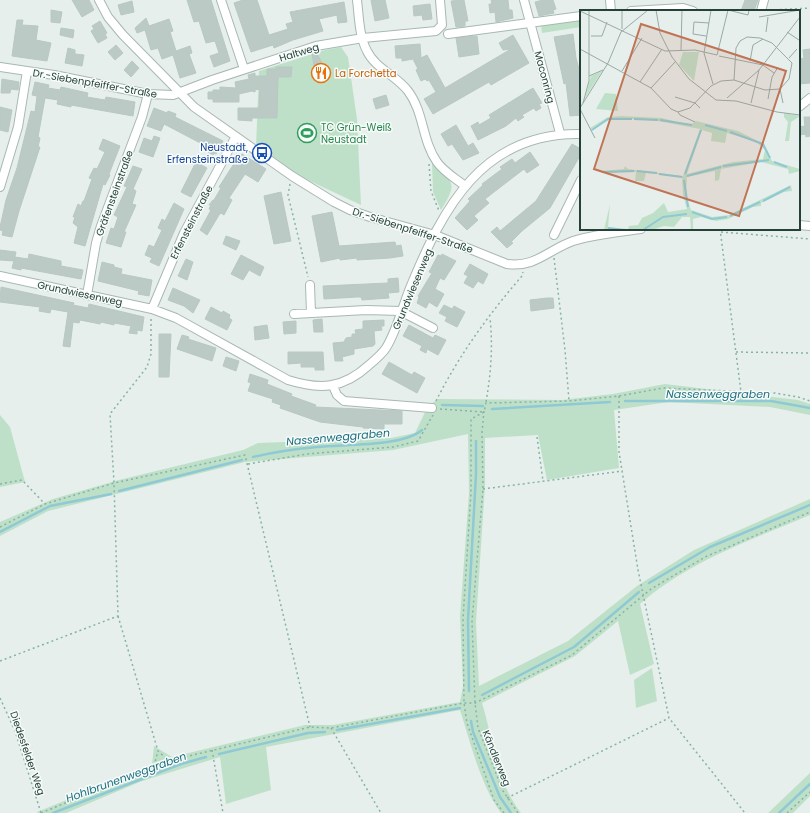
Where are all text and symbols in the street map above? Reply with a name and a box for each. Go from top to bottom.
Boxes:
inset map [580,10,800,230]
street label: Haltweg [277,39,321,66]
street label: Maconring [530,49,559,105]
restaurant icon: La Forchetta [310,62,332,84]
street label: Dr.-Siebenpfeiffer-Straße [32,65,158,102]
place label: La Forchetta [335,66,397,81]
place label: TC Grün-Weiß Neustadt [321,120,392,147]
sports icon: TC Grün-Weiß Neustadt [296,122,318,144]
place label: Neustadt, Erfensteinstraße [167,140,248,167]
bus stop icon: Neustadt, Erfensteinstraße [251,142,273,164]
street label: Gräfensteinstraße [92,148,137,238]
street label: Erfensteinstraße [166,183,217,262]
street label: Dr.-Siebenpfeiffer-Straße [351,204,475,257]
street label: Grundwiesenweg [389,246,436,332]
street label: Grundwiesenweg [36,277,124,310]
water label: Nassenweggraben [666,386,770,402]
water label: Nassenweggraben [285,424,391,450]
street label: Diedesfelder Weg [6,709,49,797]
street label: Kändlerweg [478,728,515,789]
water label: Hohlbrunenweggraben [63,748,189,806]

